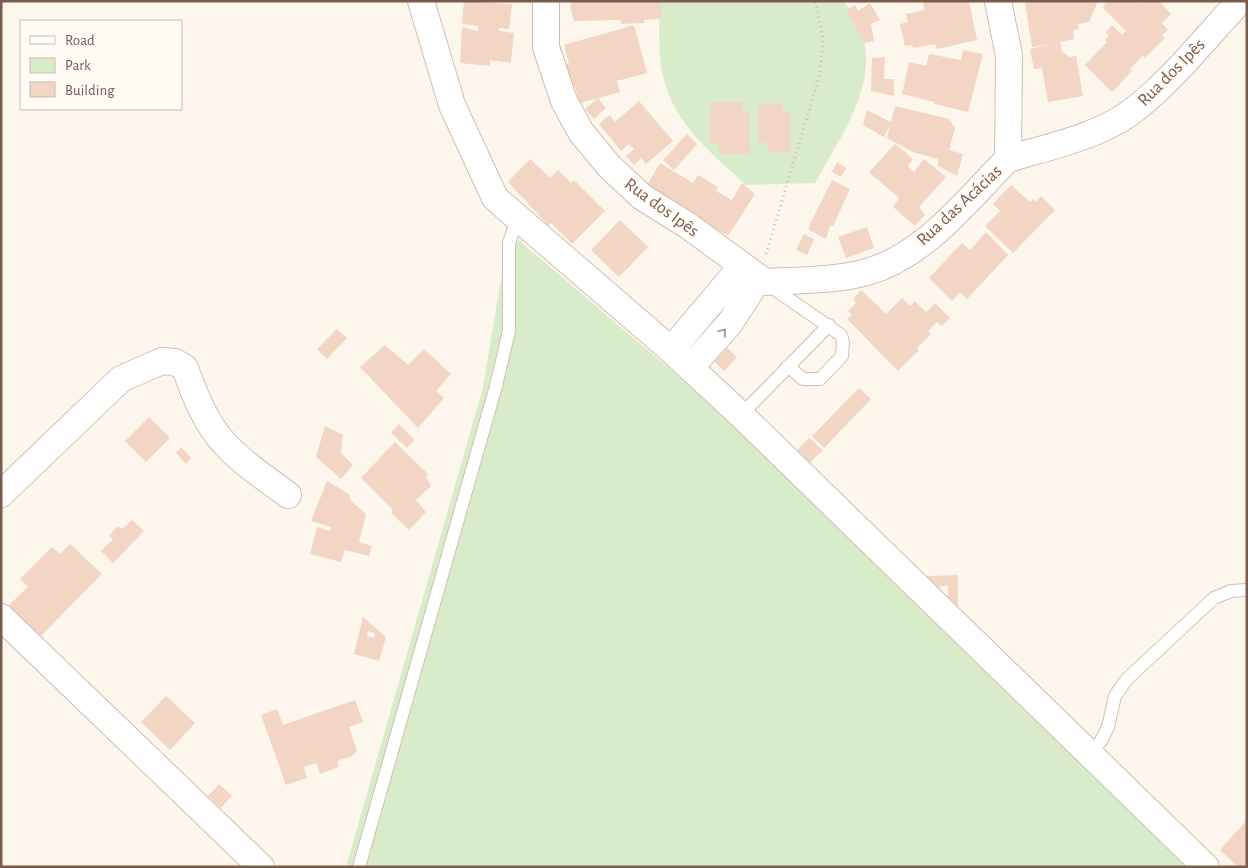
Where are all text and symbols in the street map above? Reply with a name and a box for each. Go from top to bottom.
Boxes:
legend [20,20,182,110]
text: Road [65,33,95,48]
street label: Rua dos Ipês [1135,36,1209,110]
text: Park [65,58,91,73]
text: Building [65,83,115,98]
street label: Rua das Acácias [914,162,1006,249]
street label: Rua dos Ipês [621,175,702,241]
one-way arrow [717,329,726,338]

